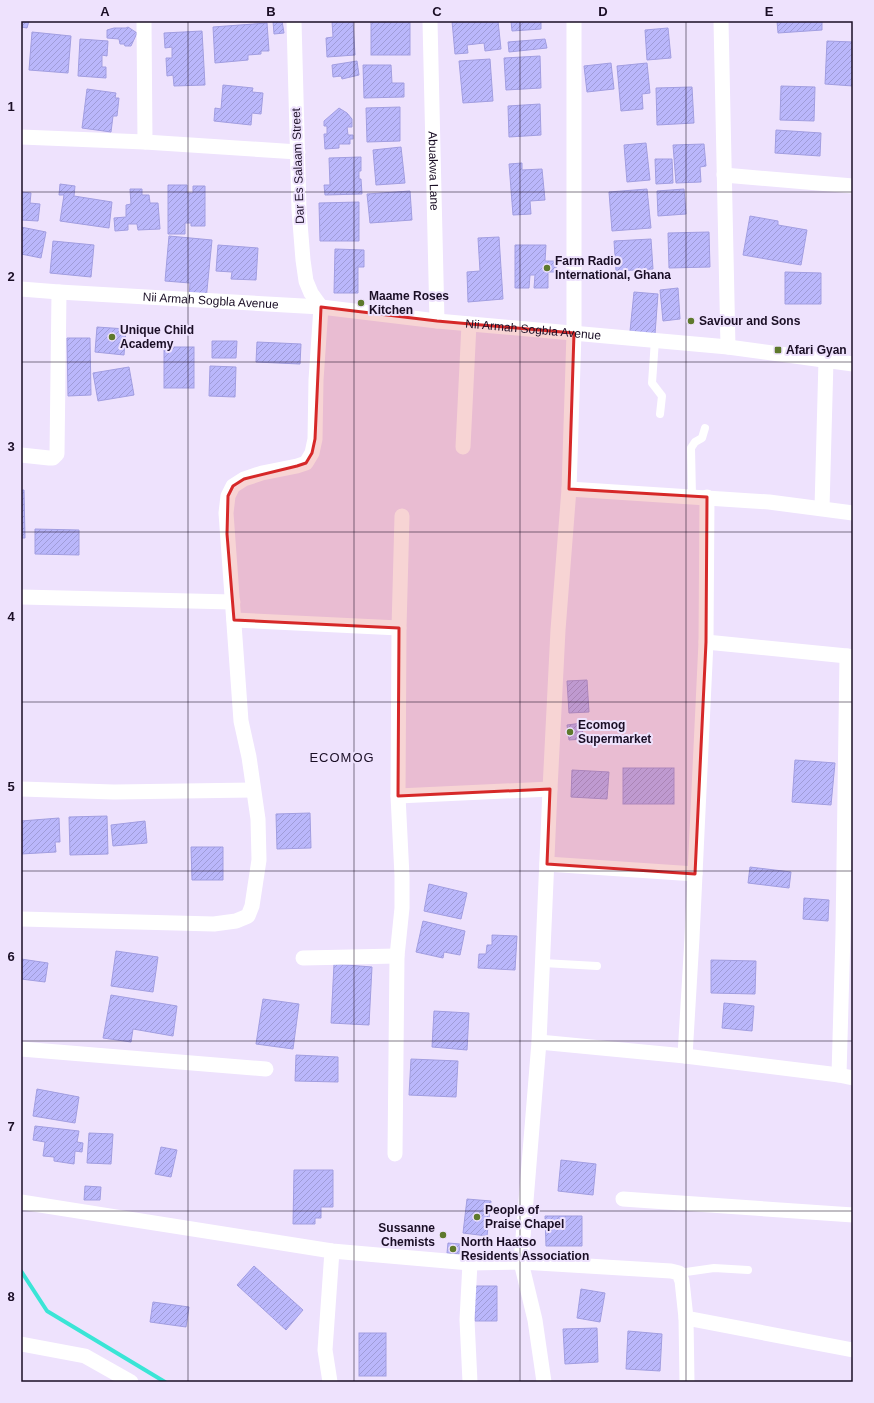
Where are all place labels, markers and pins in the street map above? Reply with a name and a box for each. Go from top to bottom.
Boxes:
place label: Farm Radio International, Ghana [555,254,671,282]
marker: Farm Radio International, Ghana [542,263,552,273]
place label: Maame Roses Kitchen [369,289,449,317]
marker: Maame Roses Kitchen [356,298,366,308]
place label: Saviour and Sons [699,314,801,328]
marker: Saviour and Sons [686,316,696,326]
place label: Unique Child Academy [120,323,194,351]
marker: Unique Child Academy [107,332,117,342]
place label: Afari Gyan [786,343,847,357]
marker: Afari Gyan [773,345,783,355]
place label: Ecomog Supermarket [578,718,651,746]
marker: Ecomog Supermarket [565,727,575,737]
place label: People of Praise Chapel [485,1203,564,1231]
marker: People of Praise Chapel [472,1212,482,1222]
place label: Sussanne Chemists [378,1221,435,1249]
marker: Sussanne Chemists [438,1230,448,1240]
place label: North Haatso Residents Association [461,1235,589,1263]
marker: North Haatso Residents Association [448,1244,458,1254]

